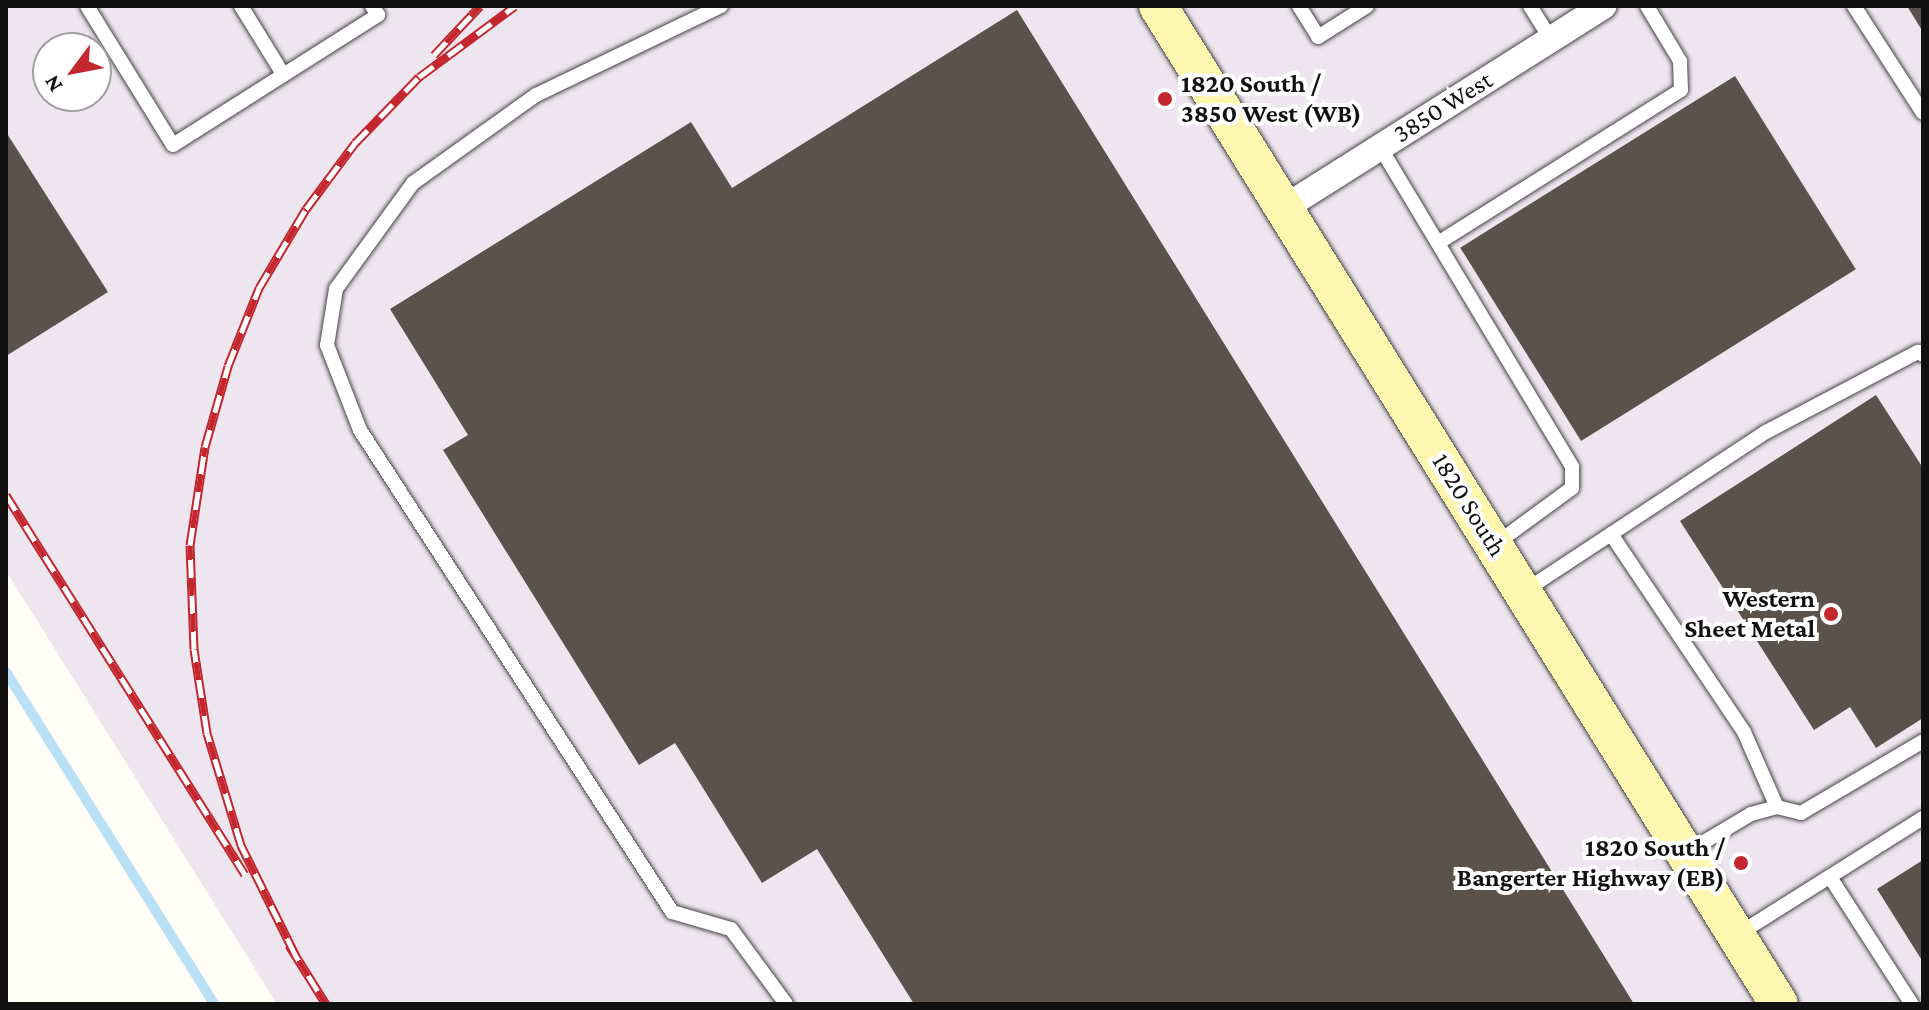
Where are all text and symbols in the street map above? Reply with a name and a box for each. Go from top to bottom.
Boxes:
north arrow [32,32,112,112]
street label: 3850 West [1388,64,1498,150]
place label: 1820 South / 3850 West (WB) [1181,68,1362,130]
text: N [38,71,67,97]
marker: 1820 South / 3850 West (WB) [1156,90,1174,108]
street label: 1820 South [1425,448,1513,562]
place label: Western Sheet Metal [1684,583,1815,644]
marker: Western Sheet Metal [1822,605,1840,623]
place label: 1820 South / Bangerter Highway (EB) [1457,832,1725,894]
marker: 1820 South / Bangerter Highway (EB) [1732,854,1750,872]

